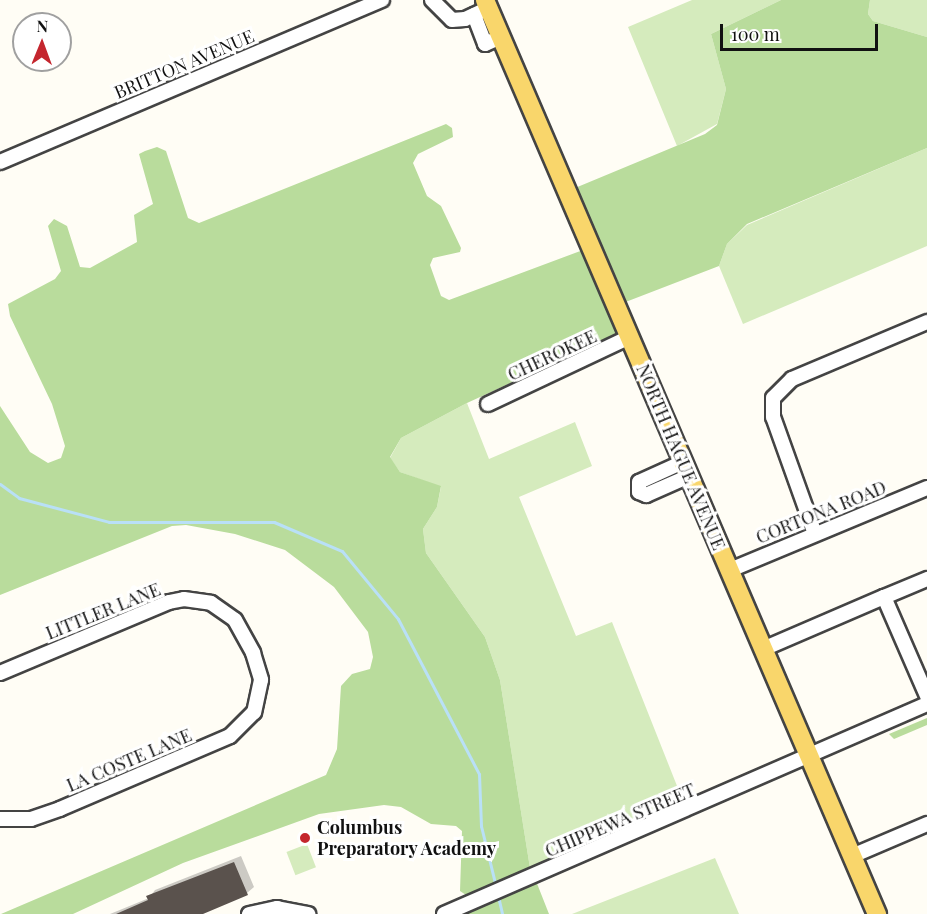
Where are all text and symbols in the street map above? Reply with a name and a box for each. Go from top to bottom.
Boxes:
north arrow [12,12,72,72]
scale bar [723,12,880,50]
text: N [36,15,48,36]
text: 100 m [731,22,780,46]
street label: BRITTON AVENUE [111,25,257,103]
street label: CHEROKEE [504,325,600,385]
street label: NORTH HAGUE AVENUE [632,361,730,553]
street label: CORTONA ROAD [753,476,889,548]
street label: LITTLER LANE [42,578,164,644]
street label: LA COSTE LANE [63,724,195,796]
street label: CHIPPEWA STREET [542,779,698,861]
place label: Columbus Preparatory Academy [317,817,497,860]
marker: Columbus Preparatory Academy [298,831,312,845]

